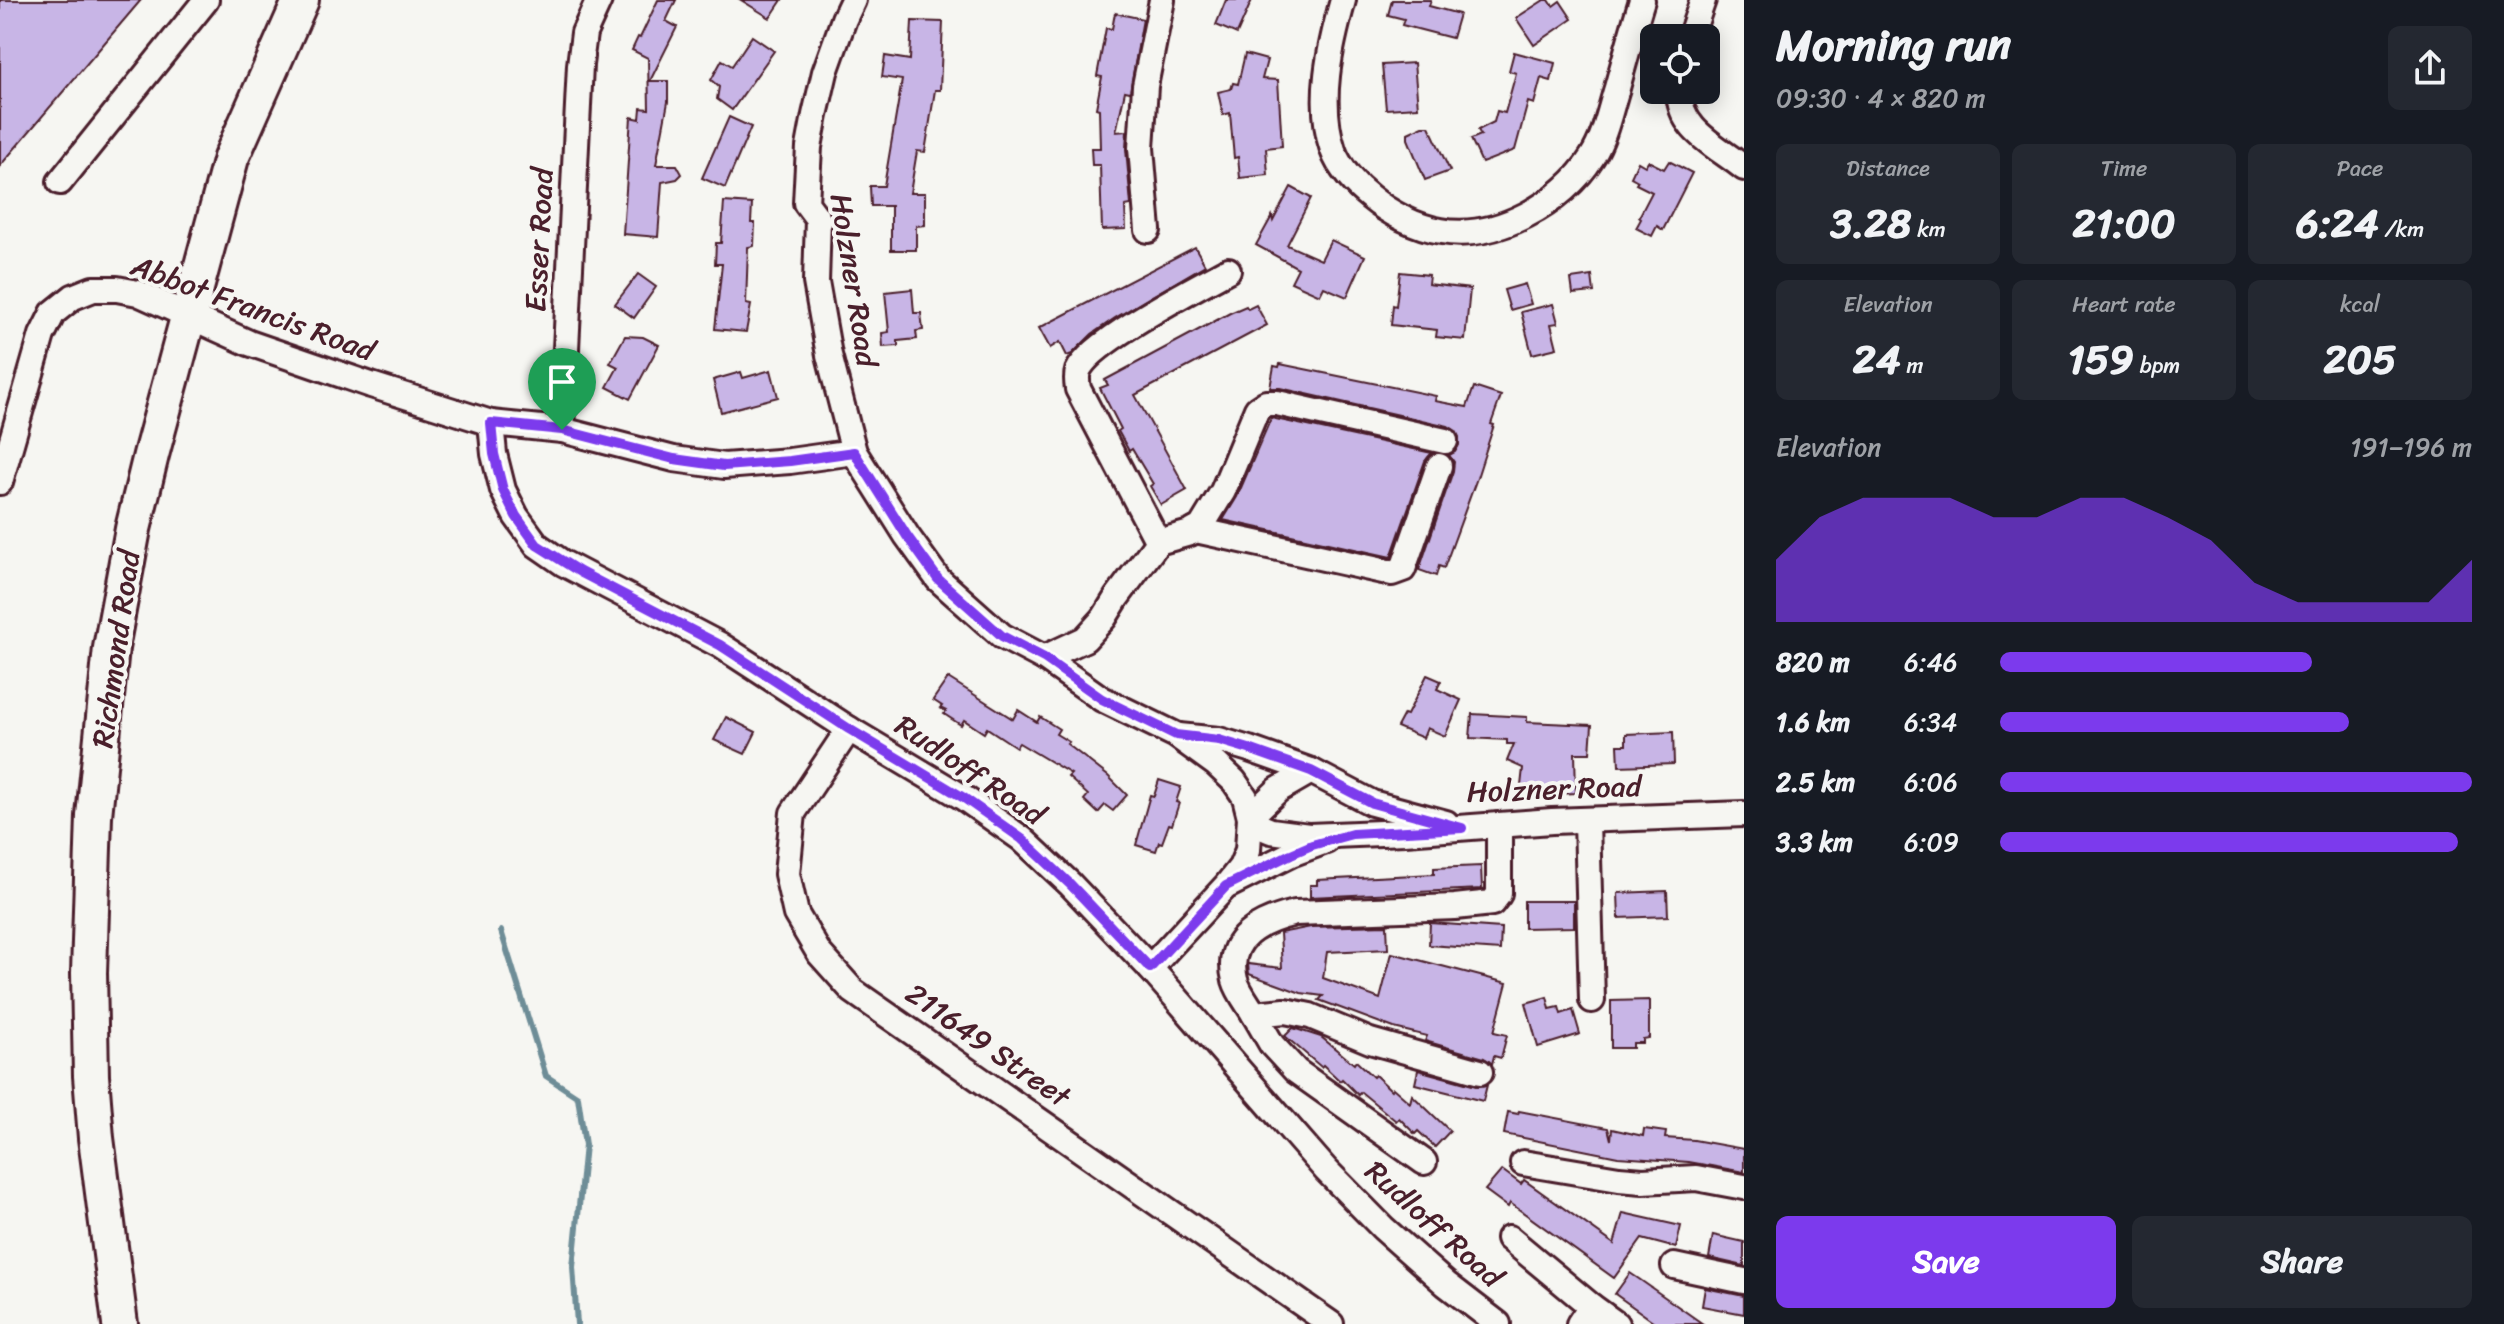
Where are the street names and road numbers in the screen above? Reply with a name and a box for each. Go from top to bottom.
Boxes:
street label: Esser Road [508,164,570,313]
street label: Holzner Road [814,189,895,373]
street label: Abbot Francis Road [122,238,385,378]
street label: Richmond Road [75,544,157,751]
street label: Rudloff Road [884,699,1058,842]
street label: Holzner Road [1466,759,1645,819]
street label: 211649 Street [894,968,1084,1123]
street label: Rudloff Road [1352,1146,1518,1303]

